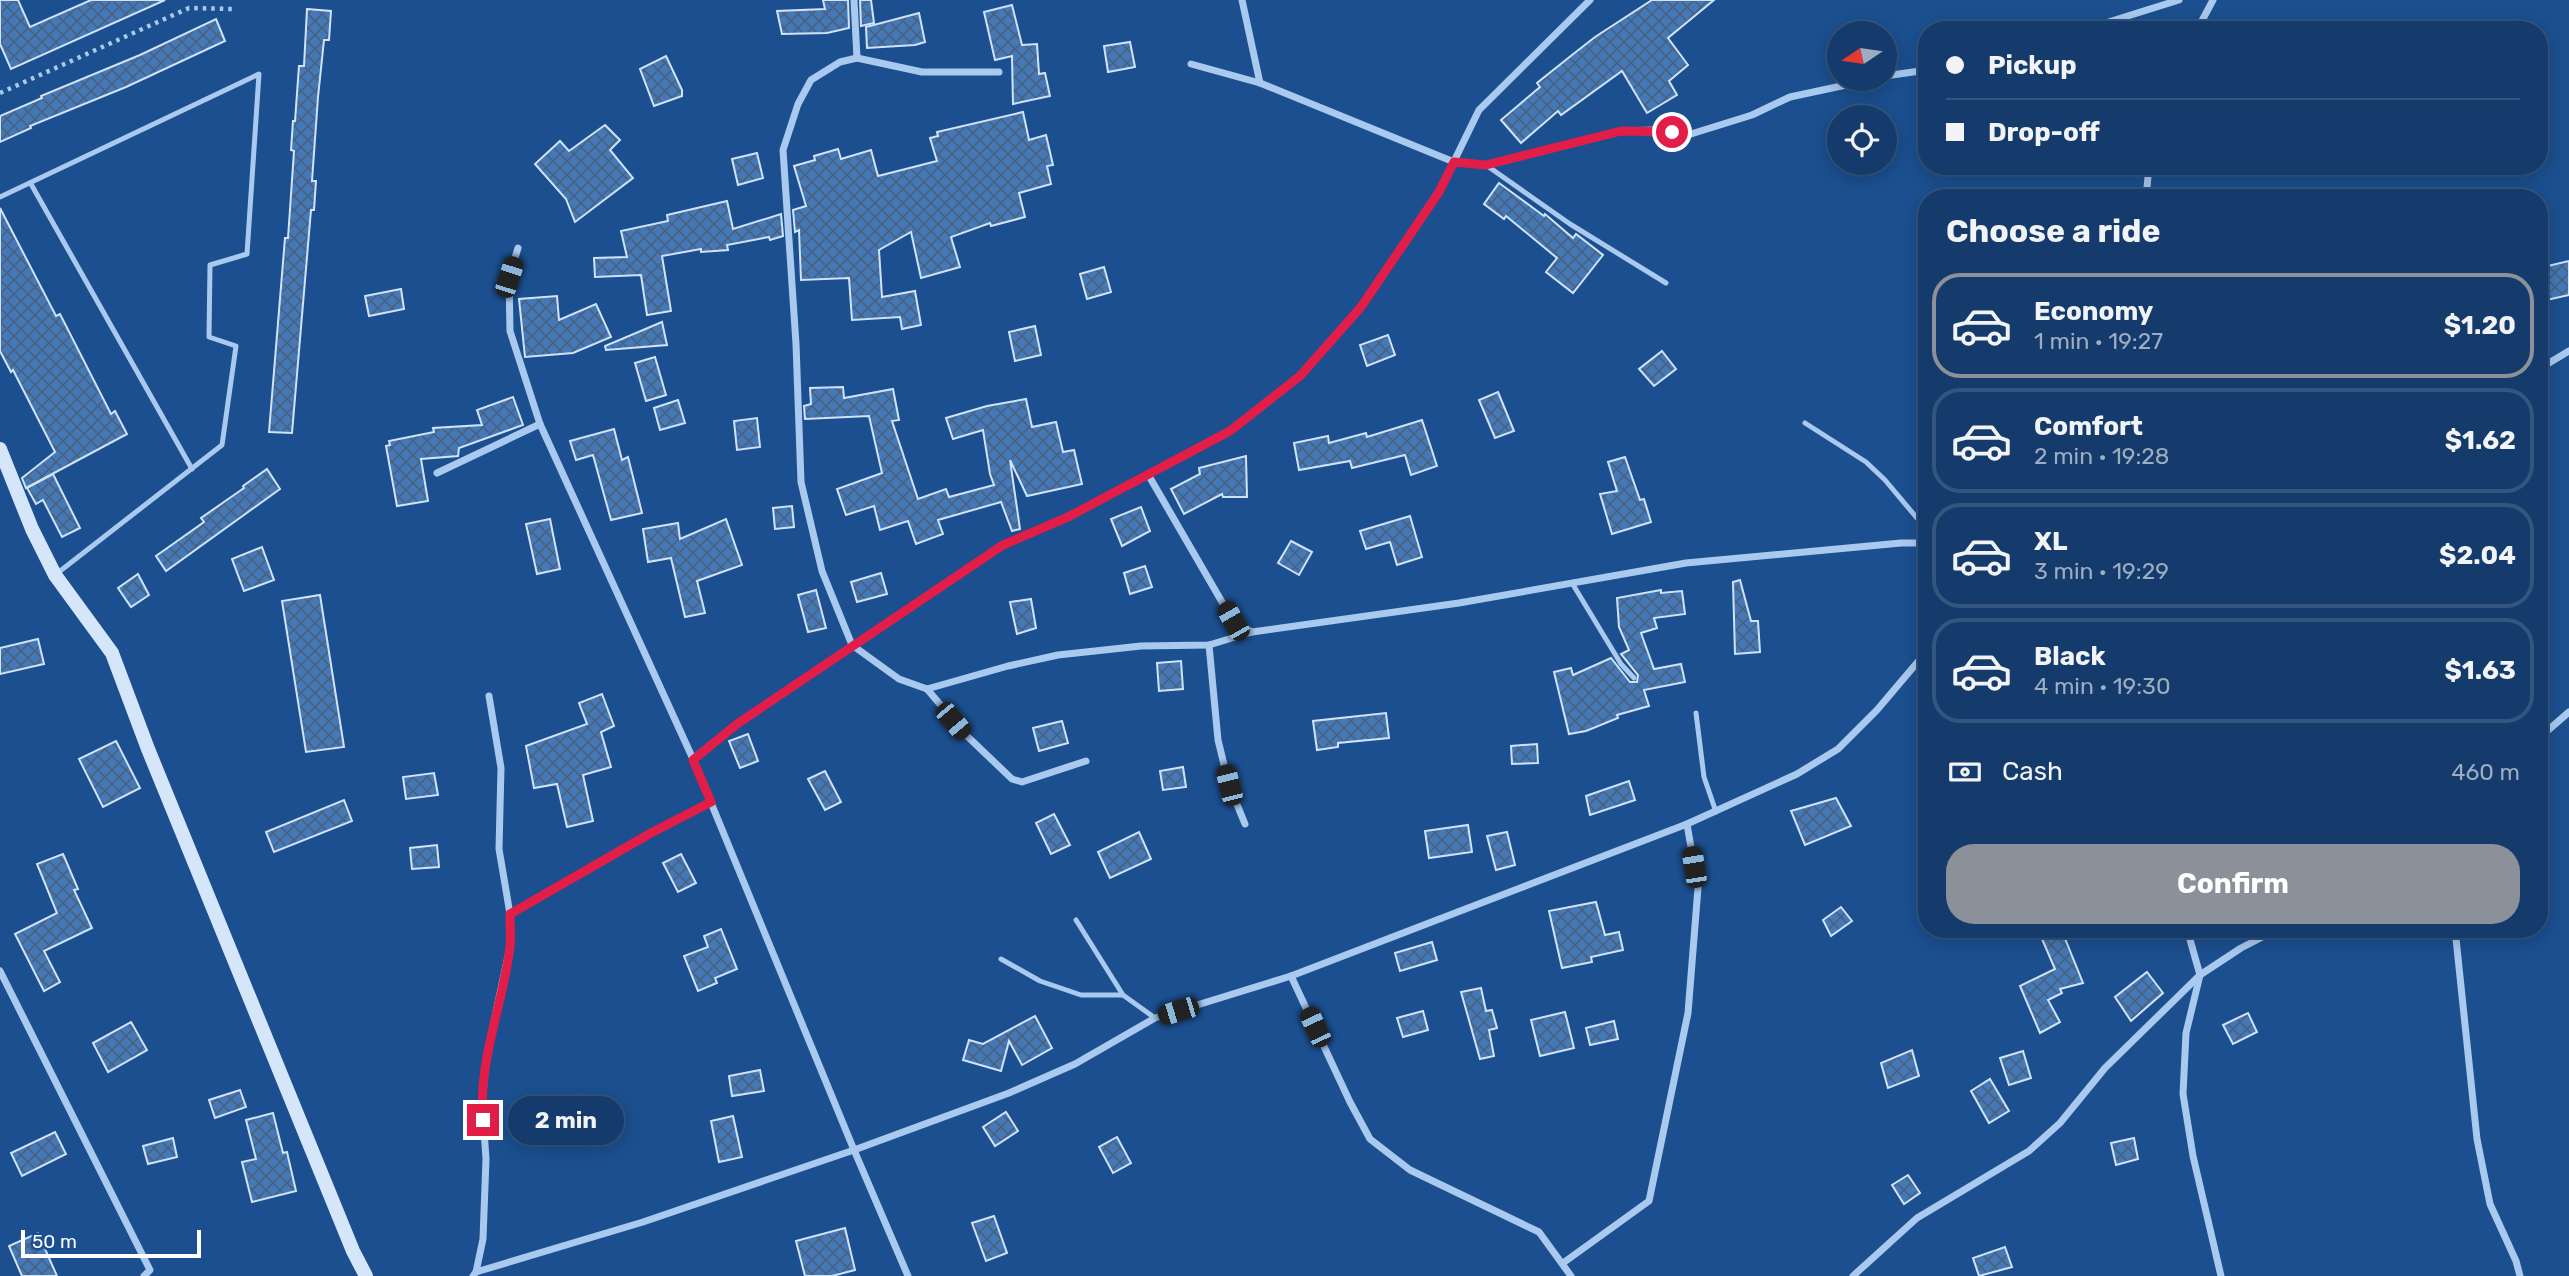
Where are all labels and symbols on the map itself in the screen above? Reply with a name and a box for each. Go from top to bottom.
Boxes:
north arrow [1827,21,1897,91]
route start [1656,116,1688,148]
car [493,254,526,300]
car [1214,598,1253,644]
car [932,698,975,744]
car [1214,762,1245,808]
car [1681,845,1708,889]
car [1155,995,1202,1027]
car [1297,1004,1334,1050]
callout: 2 min [508,1096,623,1144]
route end [467,1104,499,1136]
scale bar [21,1227,201,1259]

